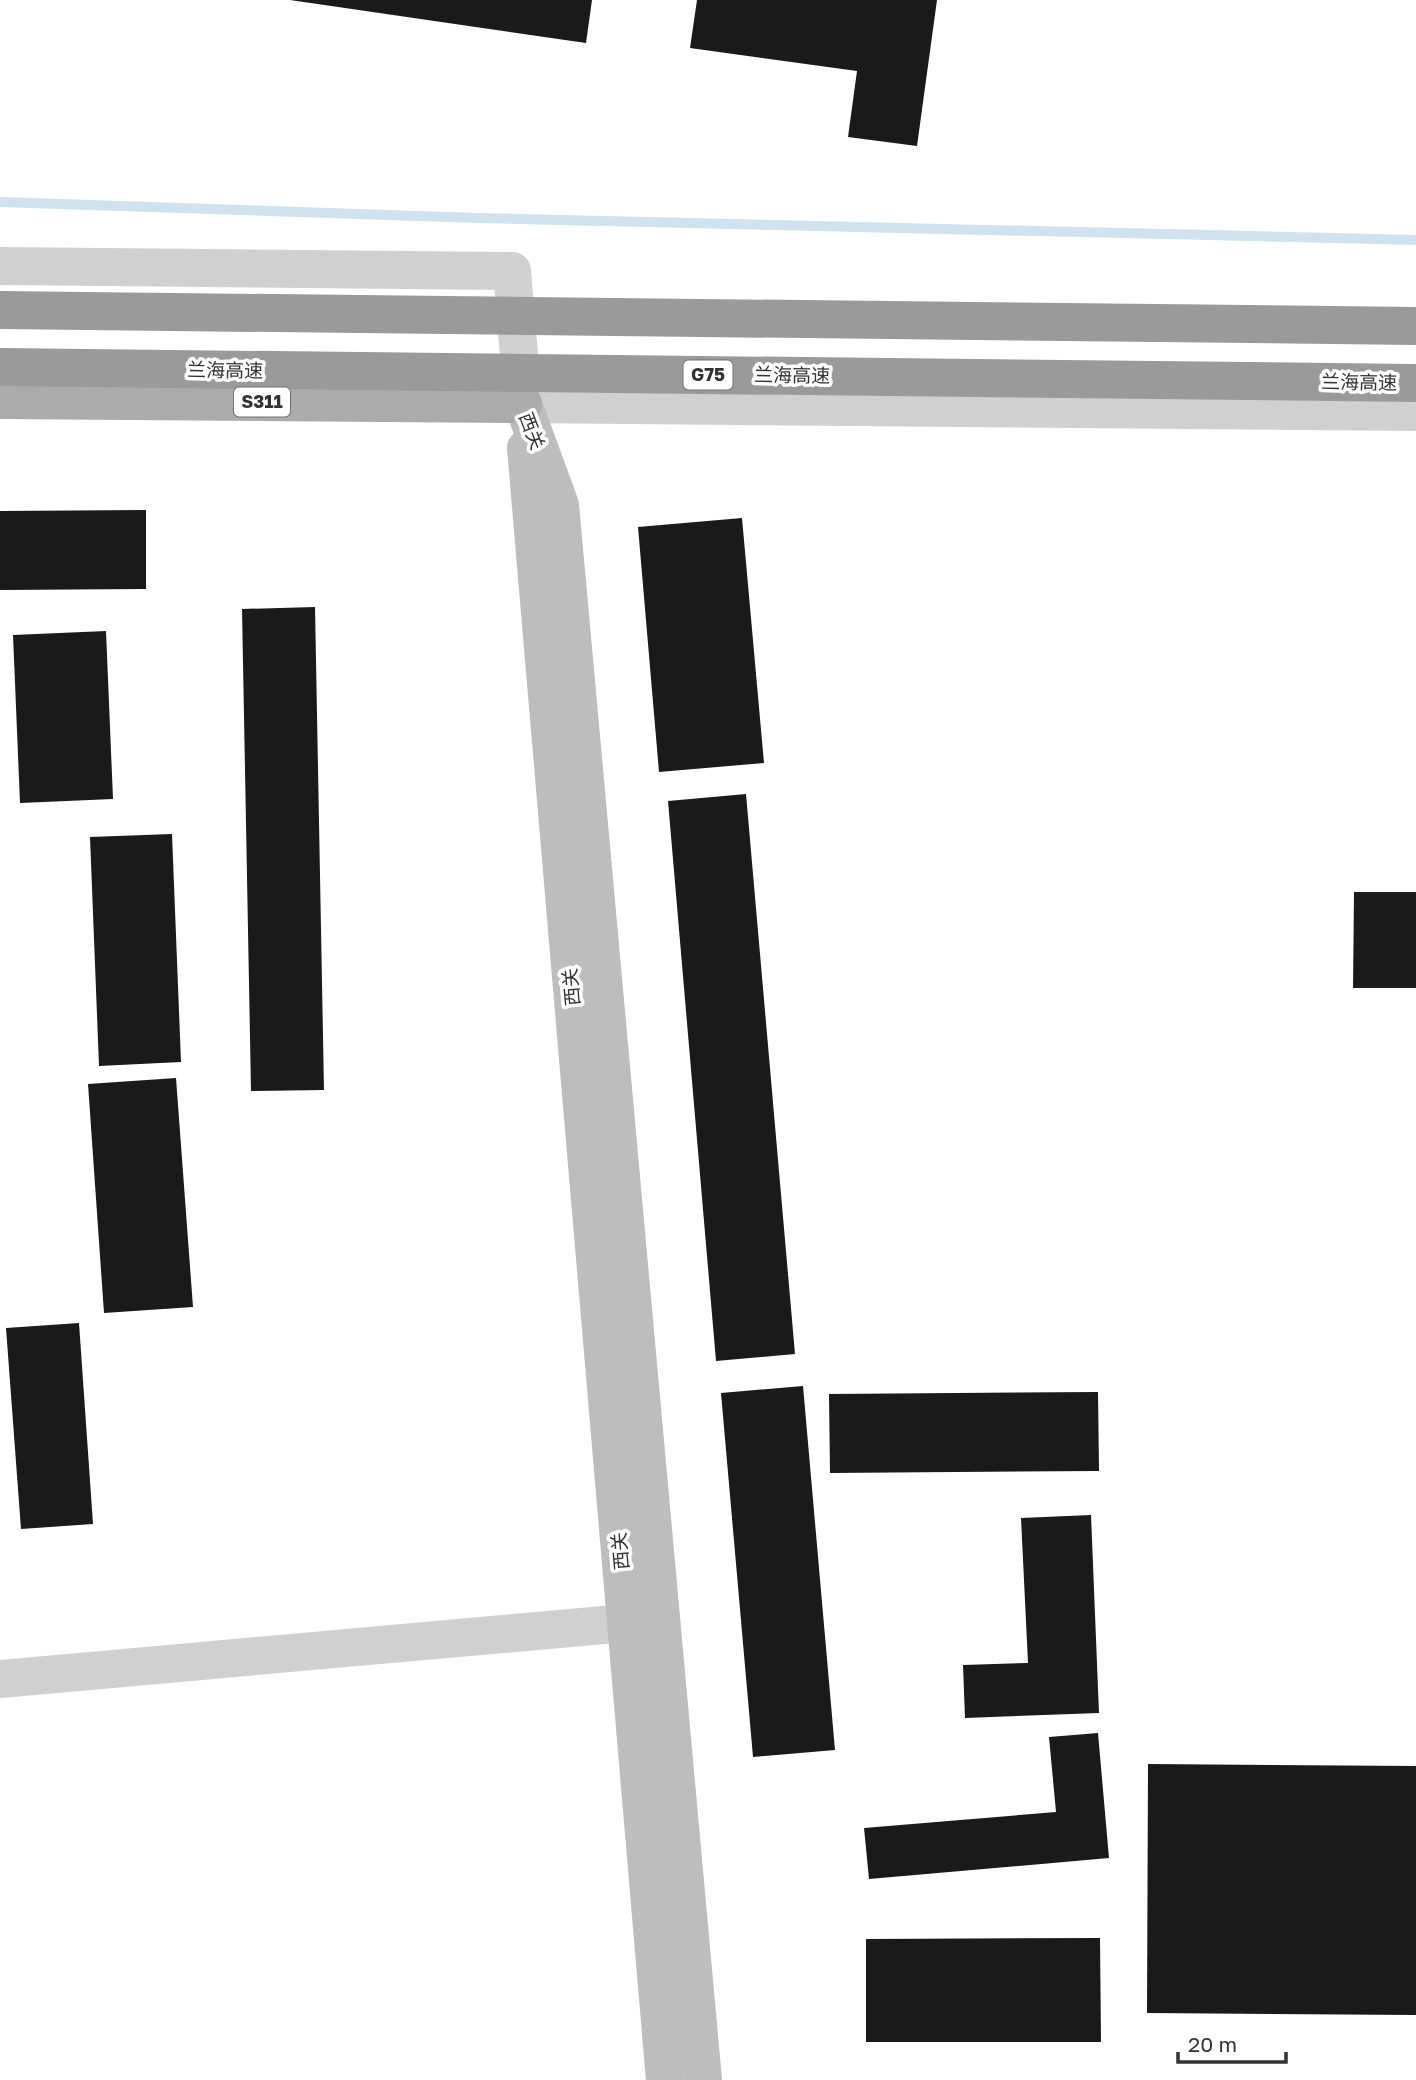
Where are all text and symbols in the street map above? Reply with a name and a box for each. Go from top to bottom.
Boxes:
street label: 兰海高速 [187,357,263,382]
road number: G75 [684,360,732,390]
street label: 兰海高速 [754,362,830,387]
street label: 兰海高速 [1321,369,1397,394]
road number: S311 [234,388,290,416]
street label: 西关 [515,409,550,453]
street label: 西关 [557,967,584,1007]
street label: 西关 [606,1531,633,1571]
scale bar [1178,2021,1286,2064]
text: 20 m [1188,2031,1237,2057]

